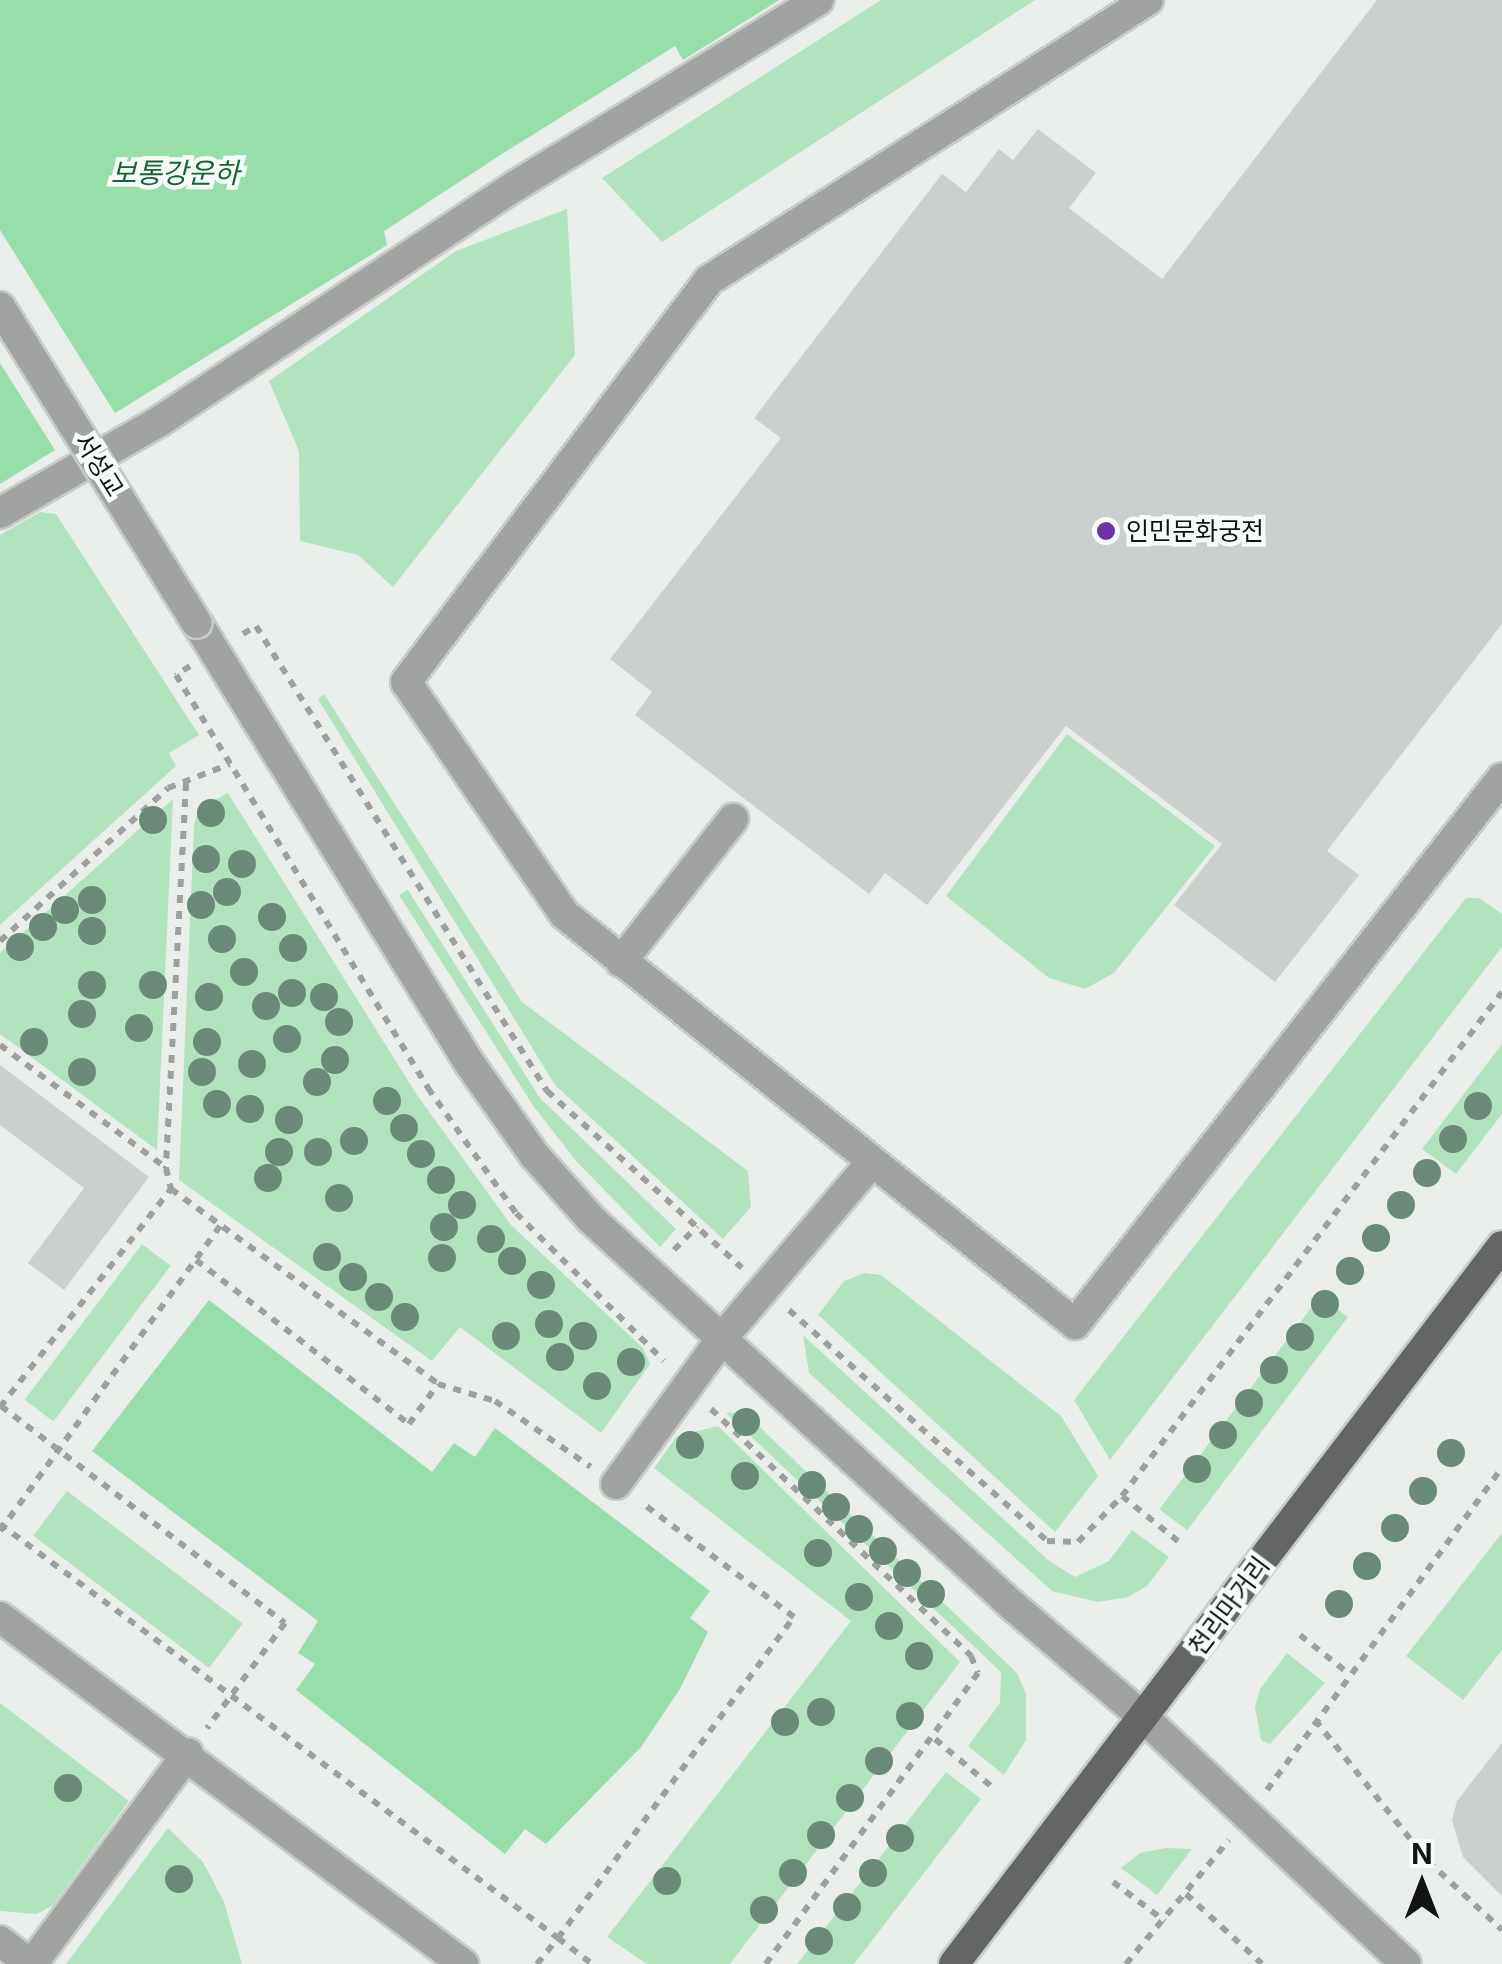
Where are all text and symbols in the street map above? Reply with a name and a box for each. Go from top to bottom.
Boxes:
water label: 보통강운하 [111,156,239,190]
street label: 서성교 [68,428,130,502]
place label: 인민문화궁전 [1126,516,1264,546]
marker: 인민문화궁전 [1095,520,1117,542]
street label: 천리마거리 [1182,1551,1276,1661]
north arrow [1372,1834,1472,1934]
text: N [1411,1837,1433,1871]

